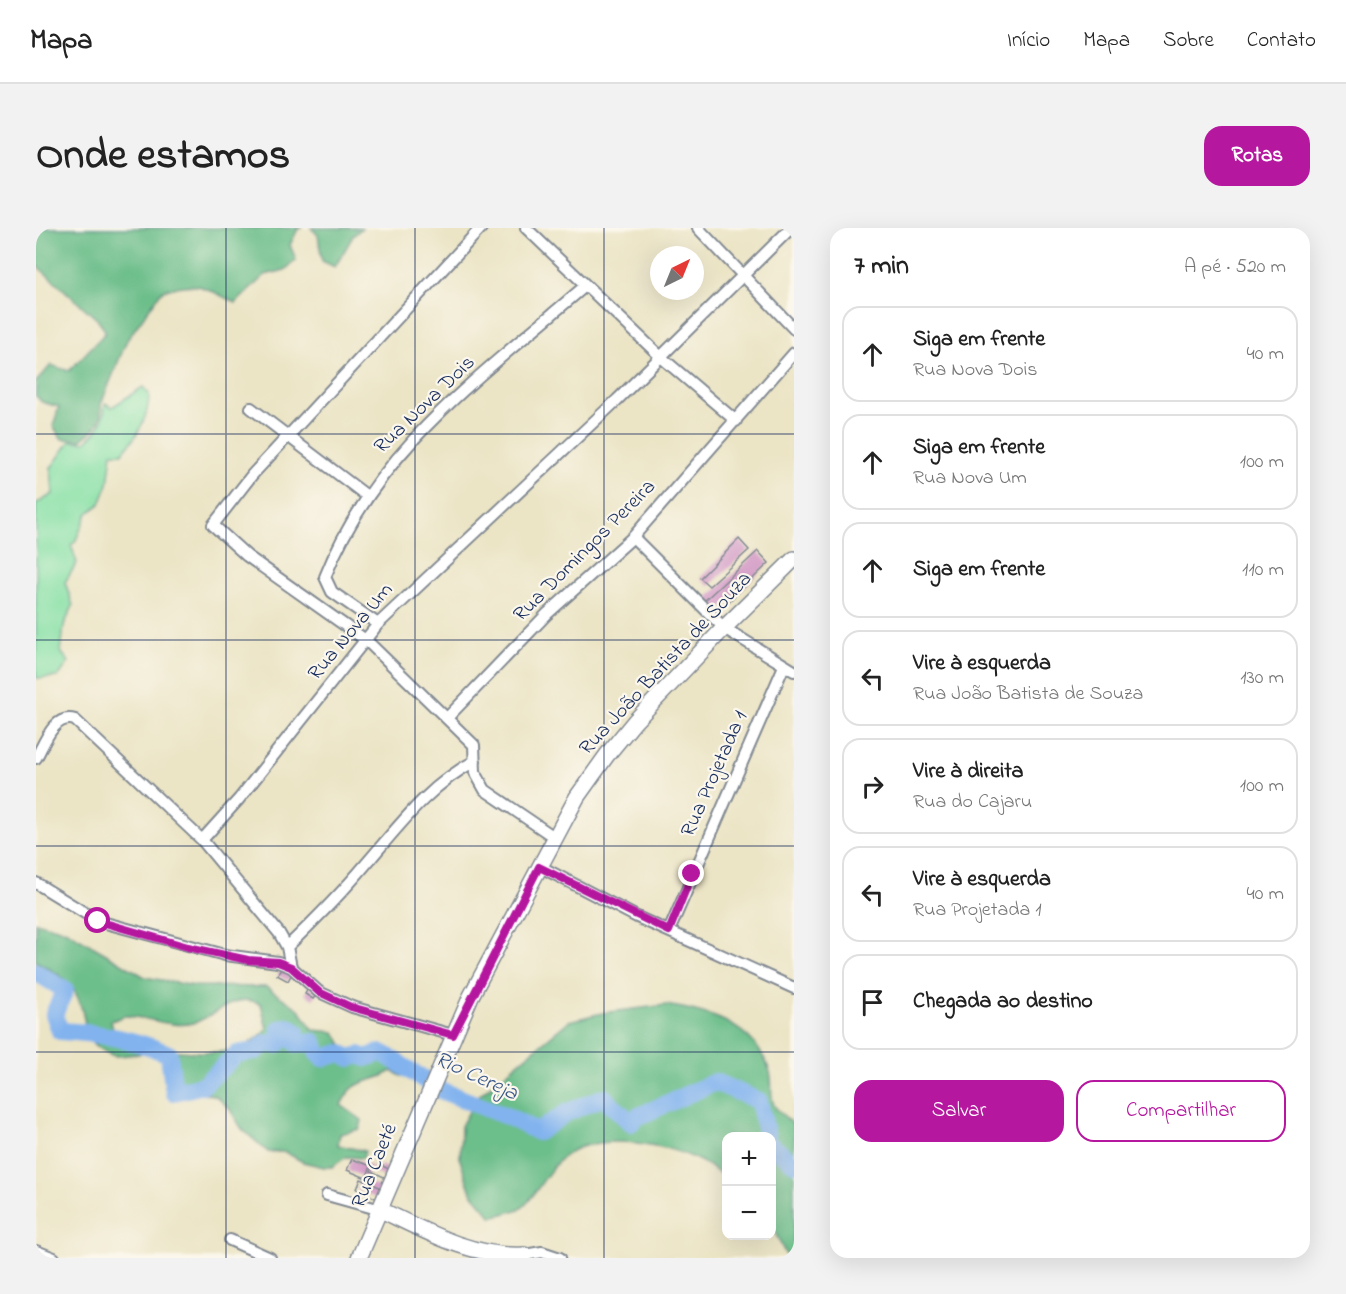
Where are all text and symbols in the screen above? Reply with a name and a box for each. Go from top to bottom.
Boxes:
text: Mapa [30,21,92,62]
text: Início [1007,26,1050,56]
text: Mapa [1083,26,1130,56]
text: Sobre [1163,26,1214,56]
text: Contato [1247,26,1316,56]
text: Onde estamos [36,126,290,187]
button: Rotas [1204,126,1310,186]
north arrow [650,246,704,300]
text: 7 min [854,248,909,286]
text: A pé · 520 m [1184,253,1286,282]
text: Siga em frente [913,324,1045,356]
icon: ahead [856,338,889,371]
text: 40 m [1247,340,1284,369]
street label: Rua Nova Dois [368,349,482,461]
text: Rua Nova Dois [913,356,1038,385]
text: Siga em frente [913,432,1045,464]
icon: ahead [856,446,889,479]
text: 100 m [1240,448,1284,477]
text: Rua Nova Um [913,464,1027,493]
street label: Rua Domingos Pereira [507,473,665,631]
icon: ahead [856,554,889,587]
text: Siga em frente [913,554,1045,586]
text: 110 m [1242,556,1284,585]
street label: Rua João Batista de Souza [573,565,759,763]
street label: Rua Nova Um [301,577,401,687]
text: Vire à esquerda [913,648,1051,680]
icon: left [856,662,889,695]
text: 130 m [1240,664,1284,693]
text: Rua João Batista de Souza [913,680,1143,709]
street label: Rua Projetada 1 [674,706,756,842]
text: Vire à direita [913,756,1023,788]
icon: right [856,770,889,803]
text: 100 m [1240,772,1284,801]
text: Rua do Cajaru [913,788,1032,817]
route end [678,860,704,886]
text: Vire à esquerda [913,864,1051,896]
icon: left [856,878,889,911]
text: 40 m [1247,880,1284,909]
text: Rua Projetada 1 [913,896,1042,925]
route start [84,907,110,933]
icon: arrive [856,986,889,1019]
text: Chegada ao destino [913,986,1093,1018]
water label: Rio Cereja [429,1044,524,1111]
button: Salvar [854,1080,1064,1142]
button: Compartilhar [1076,1080,1286,1142]
street label: Rua Caeté [344,1119,406,1213]
map controls [722,1132,776,1240]
button: + [722,1132,776,1186]
button: − [722,1186,776,1240]

